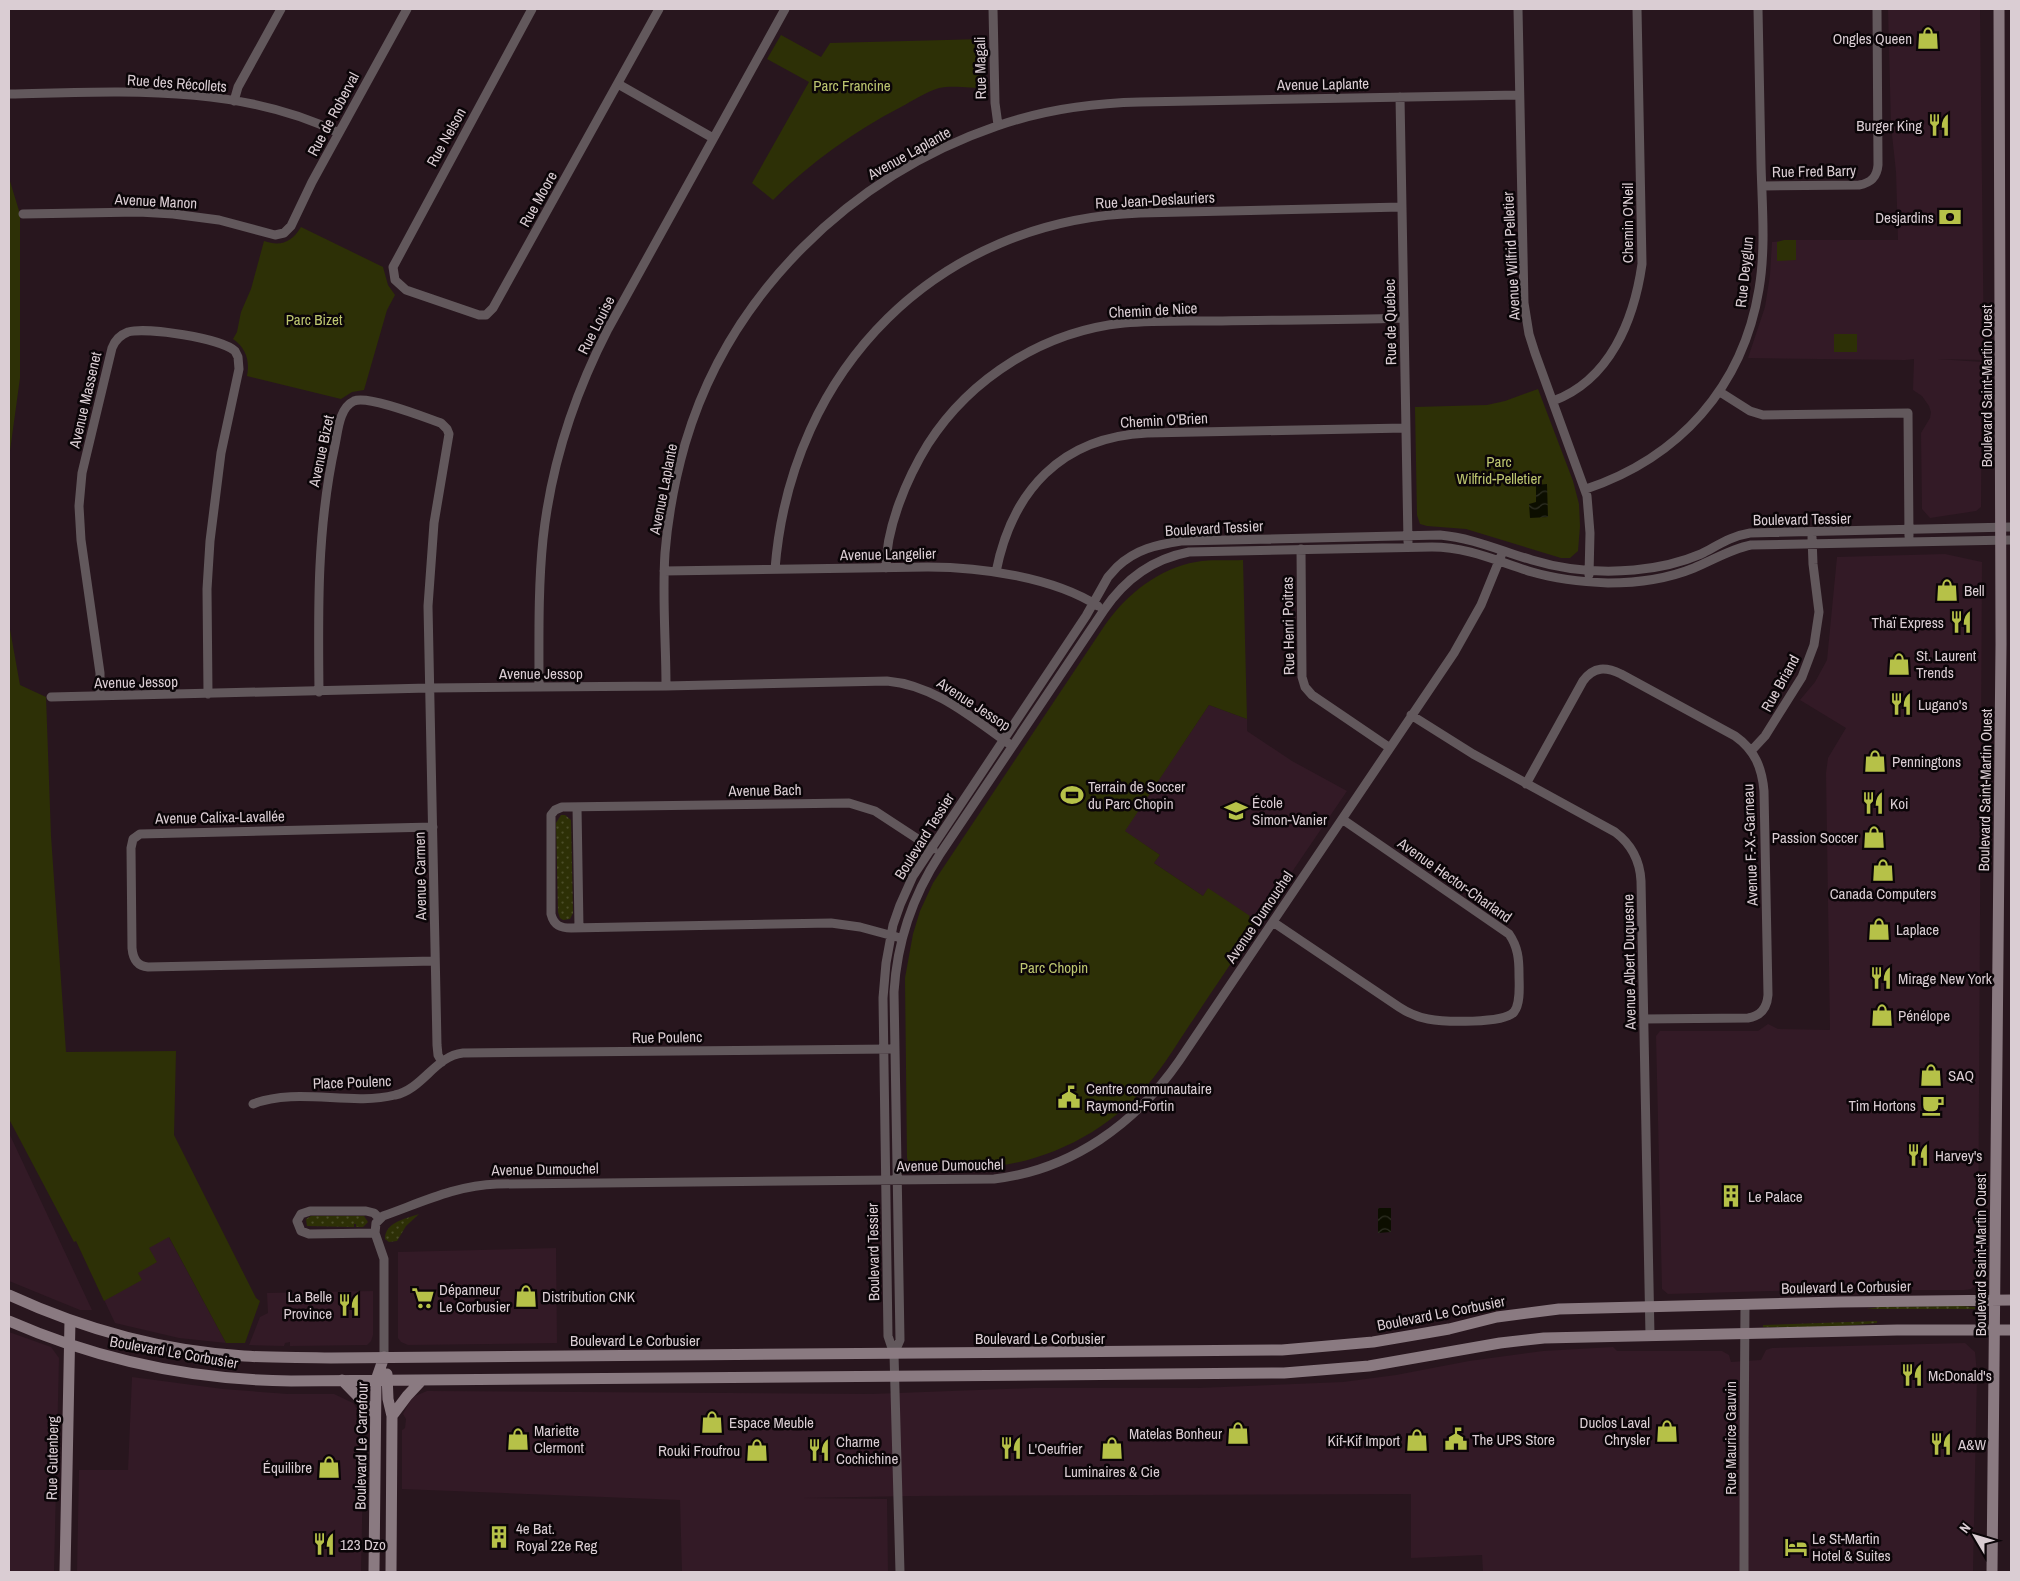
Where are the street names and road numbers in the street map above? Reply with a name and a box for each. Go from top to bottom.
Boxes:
street label: Rue Magali [969,36,991,100]
street label: Rue de Roberval [302,68,364,160]
street label: Rue des Récollets [126,69,228,97]
street label: Avenue Laplante [1276,73,1369,95]
street label: Rue Nelson [421,104,471,170]
street label: Avenue Laplante [863,121,955,185]
street label: Rue Fred Barry [1772,160,1857,182]
street label: Rue Moore [514,167,562,231]
street label: Chemin O'Neil [1617,183,1638,263]
street label: Rue Jean-Deslauriers [1095,186,1215,214]
street label: Avenue Manon [113,188,198,214]
street label: Avenue Wilfrid Pelletier [1497,191,1525,322]
street label: Rue Deyglun [1730,236,1758,308]
street label: Rue de Québec [1379,279,1401,365]
street label: Rue Louise [572,292,620,358]
street label: Chemin de Nice [1108,297,1198,323]
street label: Boulevard Saint-Martin Ouest [1976,304,1997,467]
street label: Avenue Massenet [63,349,106,451]
street label: Chemin O'Brien [1120,407,1208,433]
street label: Avenue Bizet [303,413,339,490]
street label: Avenue Laplante [644,442,682,537]
street label: Boulevard Tessier [1753,508,1851,530]
street label: Boulevard Tessier [1164,515,1264,541]
street label: Avenue Langelier [839,543,936,565]
street label: Rue Henri Poitras [1277,577,1299,675]
street label: Rue Briand [1756,651,1804,715]
street label: Avenue Jessop [498,663,583,684]
street label: Avenue Jessop [93,671,178,693]
street label: Avenue Jessop [932,672,1015,736]
street label: Boulevard Saint-Martin Ouest [1973,708,1997,872]
street label: Avenue Bach [727,779,802,801]
street label: Avenue F.-X.-Garneau [1737,784,1763,907]
street label: Boulevard Tessier [889,789,959,883]
street label: Avenue Calixa-Lavallée [154,805,285,829]
street label: Avenue Carmen [409,831,431,922]
street label: Avenue Hector-Charland [1393,832,1516,927]
street label: Avenue Dumouchel [1220,867,1298,968]
street label: Avenue Albert Duquesne [1617,894,1641,1031]
street label: Rue Poulenc [632,1026,702,1048]
street label: Place Poulenc [312,1070,392,1094]
street label: Avenue Dumouchel [895,1154,1004,1176]
street label: Avenue Dumouchel [490,1158,599,1180]
street label: Boulevard Saint-Martin Ouest [1970,1173,1991,1336]
street label: Boulevard Tessier [862,1203,884,1301]
street label: Boulevard Le Corbusier [1781,1275,1911,1299]
street label: Boulevard Le Corbusier [1375,1290,1507,1336]
street label: Boulevard Le Corbusier [975,1328,1105,1349]
street label: Boulevard Le Corbusier [108,1330,240,1374]
street label: Boulevard Le Corbusier [570,1330,700,1351]
street label: Rue Maurice Gauvin [1720,1381,1741,1495]
street label: Boulevard Le Carrefour [349,1382,373,1510]
street label: Rue Gutenberg [41,1416,63,1500]

